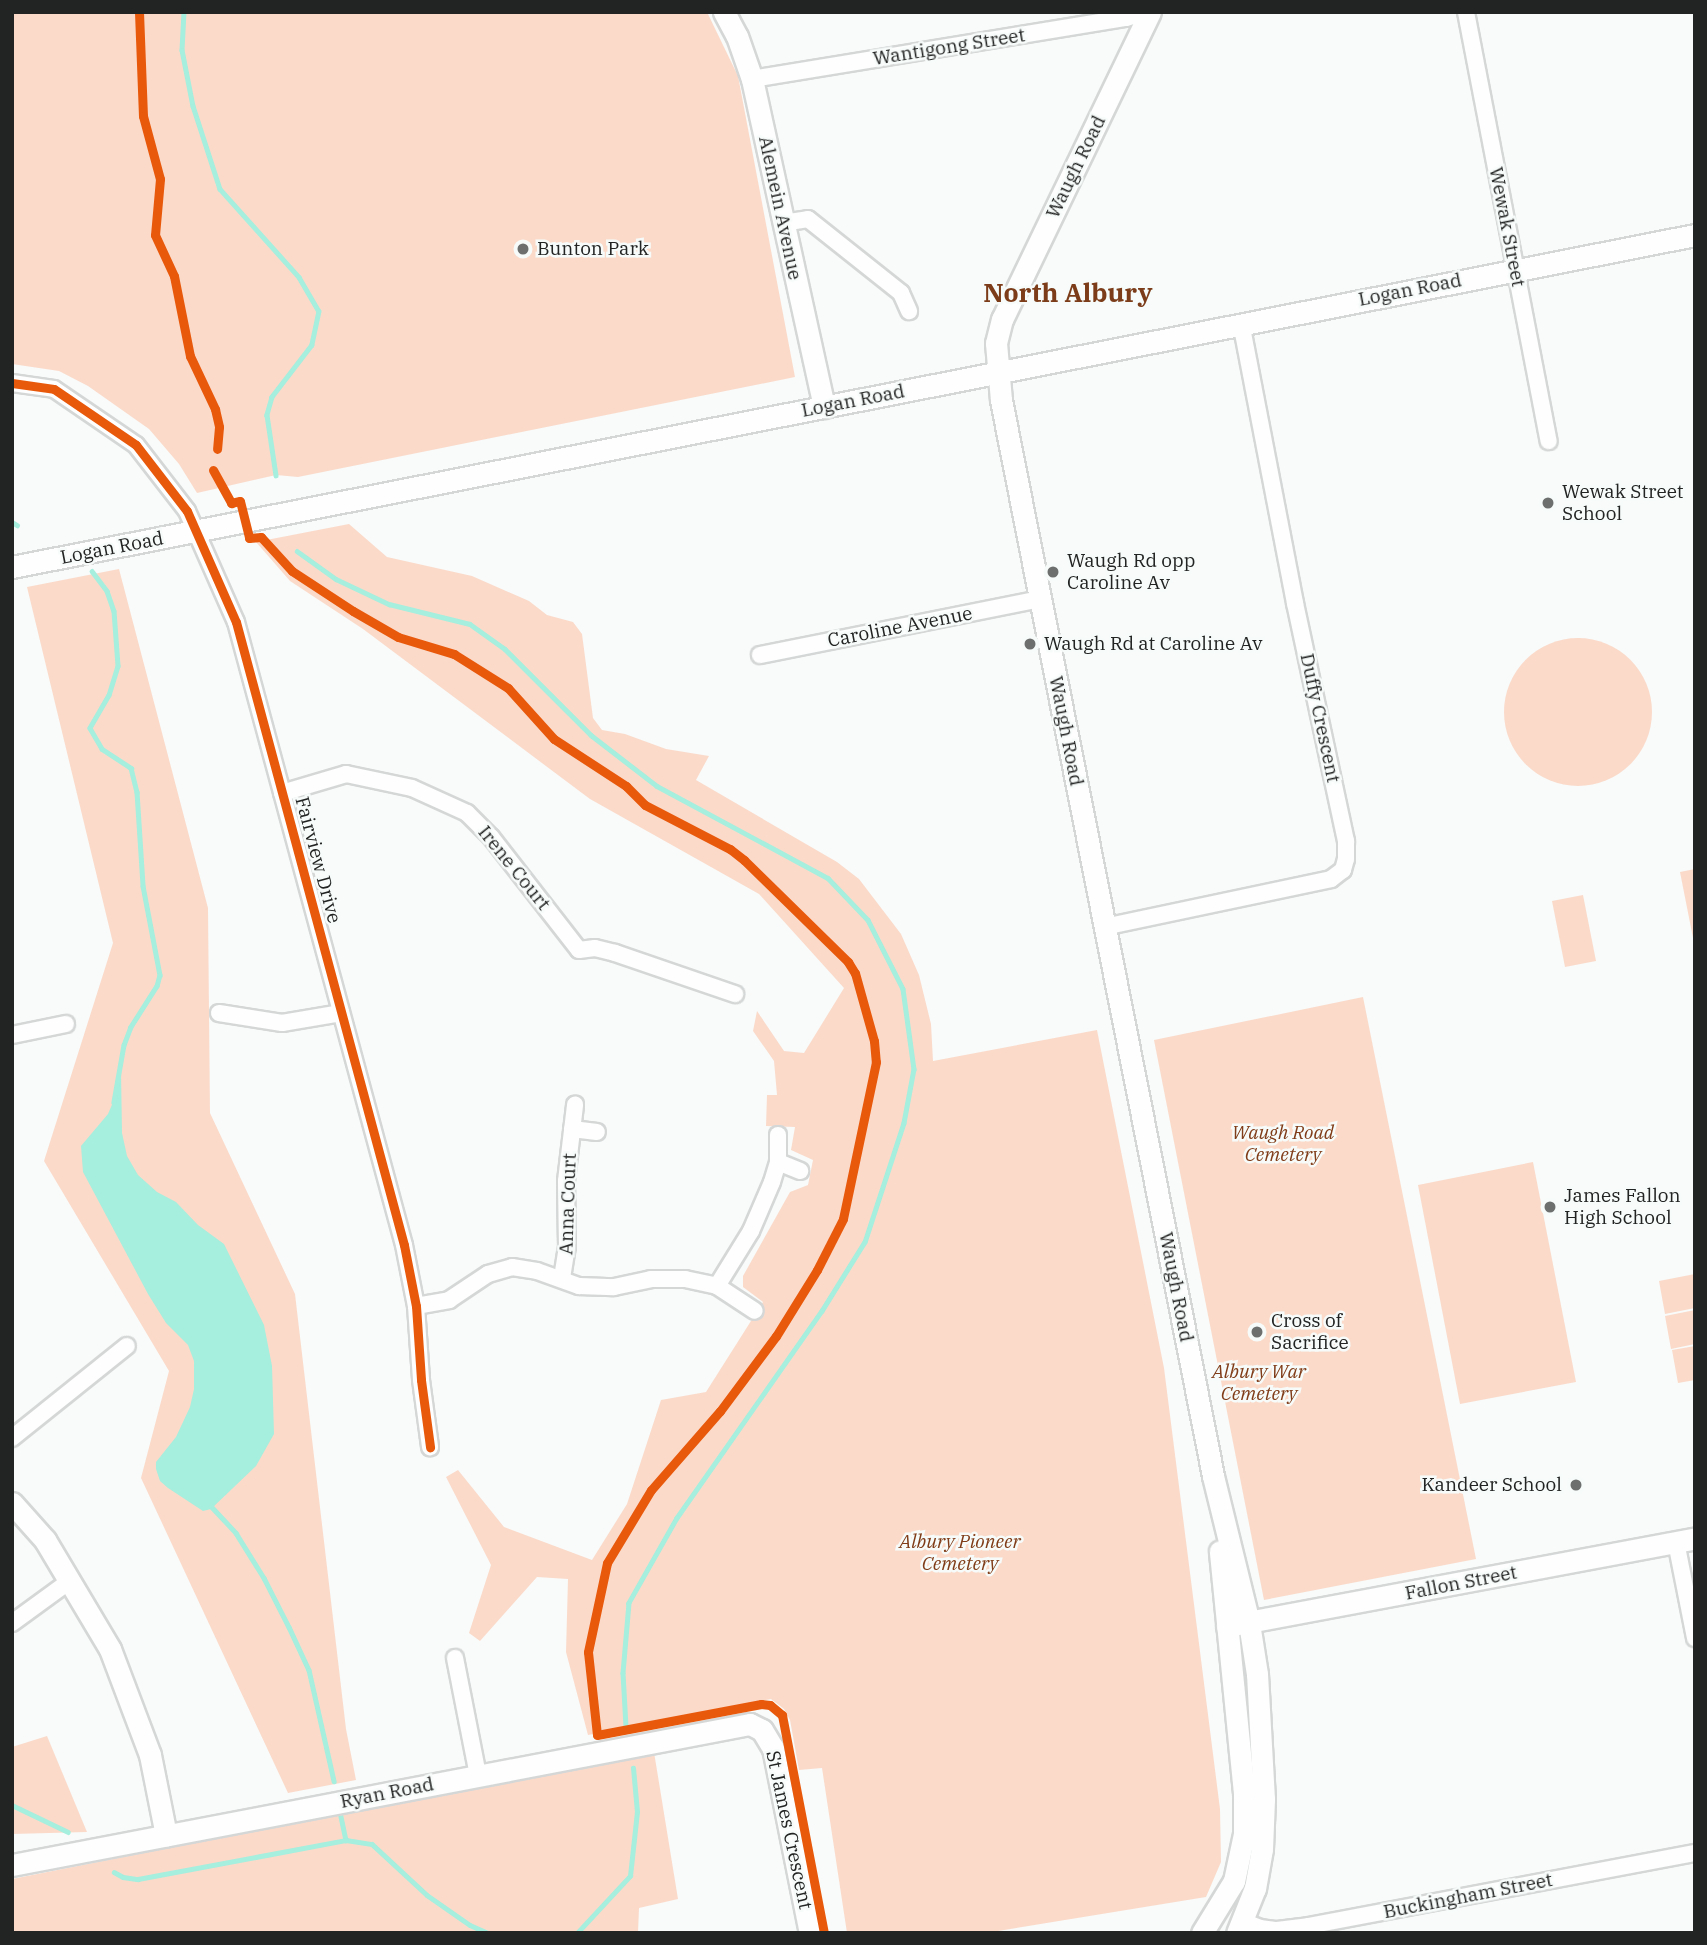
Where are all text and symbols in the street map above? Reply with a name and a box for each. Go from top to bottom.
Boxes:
street label: Wantigong Street [871,24,1027,70]
street label: Waugh Road [1041,112,1111,222]
street label: Alemein Avenue [754,134,806,282]
street label: Wewak Street [1484,165,1530,289]
place label: Bunton Park [537,238,649,260]
marker: Bunton Park [515,241,531,257]
street label: Logan Road [1357,269,1463,311]
district label: North Albury [983,277,1153,309]
street label: Logan Road [800,380,906,422]
place label: Wewak Street School [1562,481,1684,525]
marker: Wewak Street School [1540,495,1556,511]
street label: Logan Road [59,527,165,569]
place label: Waugh Rd opp Caroline Av [1067,550,1195,594]
marker: Waugh Rd opp Caroline Av [1045,564,1061,580]
street label: Caroline Avenue [826,602,974,652]
place label: Waugh Rd at Caroline Av [1044,633,1262,655]
marker: Waugh Rd at Caroline Av [1022,636,1038,652]
street label: Duffy Crescent [1295,651,1345,785]
street label: Waugh Road [1044,674,1088,788]
street label: Fairview Drive [290,794,346,926]
street label: Irene Court [473,821,555,915]
park label: Waugh Road Cemetery [1232,1122,1334,1166]
street label: Anna Court [555,1153,581,1255]
place label: James Fallon High School [1564,1185,1681,1229]
marker: James Fallon High School [1542,1199,1558,1215]
street label: Waugh Road [1154,1230,1198,1344]
place label: Cross of Sacrifice [1271,1310,1349,1354]
marker: Cross of Sacrifice [1249,1324,1265,1340]
park label: Albury War Cemetery [1212,1361,1306,1405]
place label: Kandeer School [1421,1474,1562,1496]
marker: Kandeer School [1568,1477,1584,1493]
park label: Albury Pioneer Cemetery [899,1531,1021,1575]
street label: Fallon Street [1403,1561,1519,1605]
street label: St James Crescent [761,1749,817,1911]
street label: Ryan Road [338,1773,436,1813]
street label: Buckingham Street [1382,1868,1554,1924]

